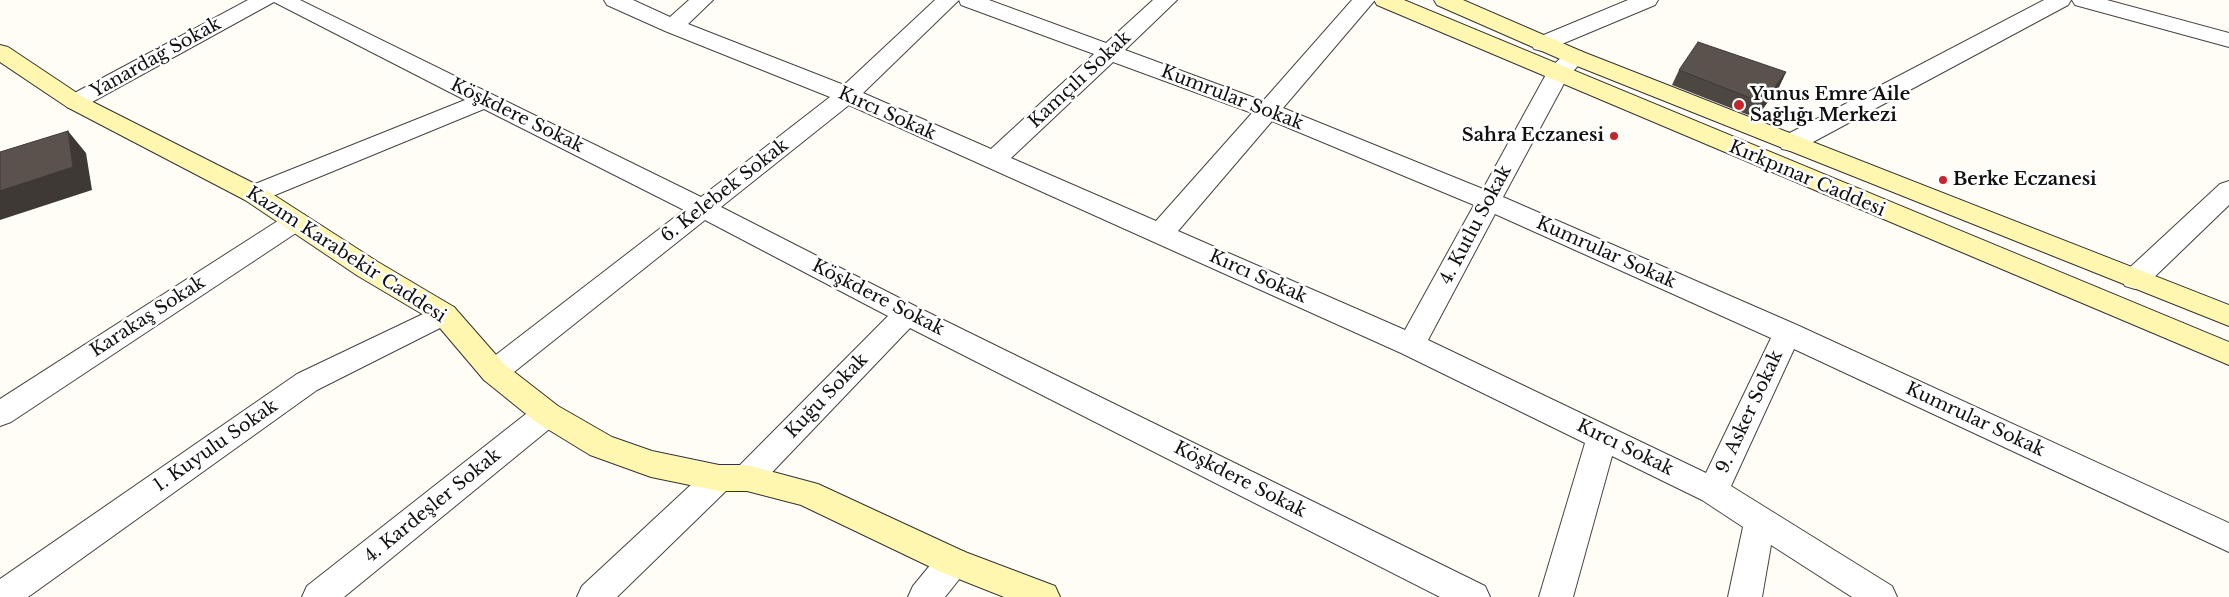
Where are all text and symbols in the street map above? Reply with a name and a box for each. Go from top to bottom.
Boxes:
street label: Yanardağ Sokak [87,13,225,103]
street label: Kamçılı Sokak [1024,27,1136,133]
street label: Kumrular Sokak [1158,61,1306,135]
street label: Köşkdere Sokak [447,74,587,158]
street label: Kırcı Sokak [835,83,939,145]
place label: Yunus Emre Aile Sağlığı Merkezi [1750,84,1910,126]
marker: Yunus Emre Aile Sağlığı Merkezi [1732,98,1746,112]
place label: Sahra Eczanesi [1462,125,1604,147]
marker: Sahra Eczanesi [1608,130,1620,142]
street label: 6. Kelebek Sokak [657,135,793,247]
street label: Kırkpınar Caddesi [1726,136,1888,222]
street label: 4. Kutlu Sokak [1436,162,1516,288]
place label: Berke Eczanesi [1953,169,2097,191]
marker: Berke Eczanesi [1937,174,1949,186]
street label: Kazım Karabekir Caddesi [242,182,450,328]
street label: Kumrular Sokak [1533,212,1679,294]
street label: Kırcı Sokak [1206,246,1310,308]
street label: Köşkdere Sokak [808,255,948,341]
street label: Karakaş Sokak [87,272,209,362]
street label: 9. Asker Sokak [1712,347,1788,477]
street label: Kuğu Sokak [781,349,873,443]
street label: Kumrular Sokak [1902,378,2048,462]
street label: 1. Kuyulu Sokak [150,395,282,497]
street label: Kırcı Sokak [1573,415,1677,481]
street label: Köşkdere Sokak [1170,437,1310,523]
street label: 4. Kardeşler Sokak [361,444,505,568]

